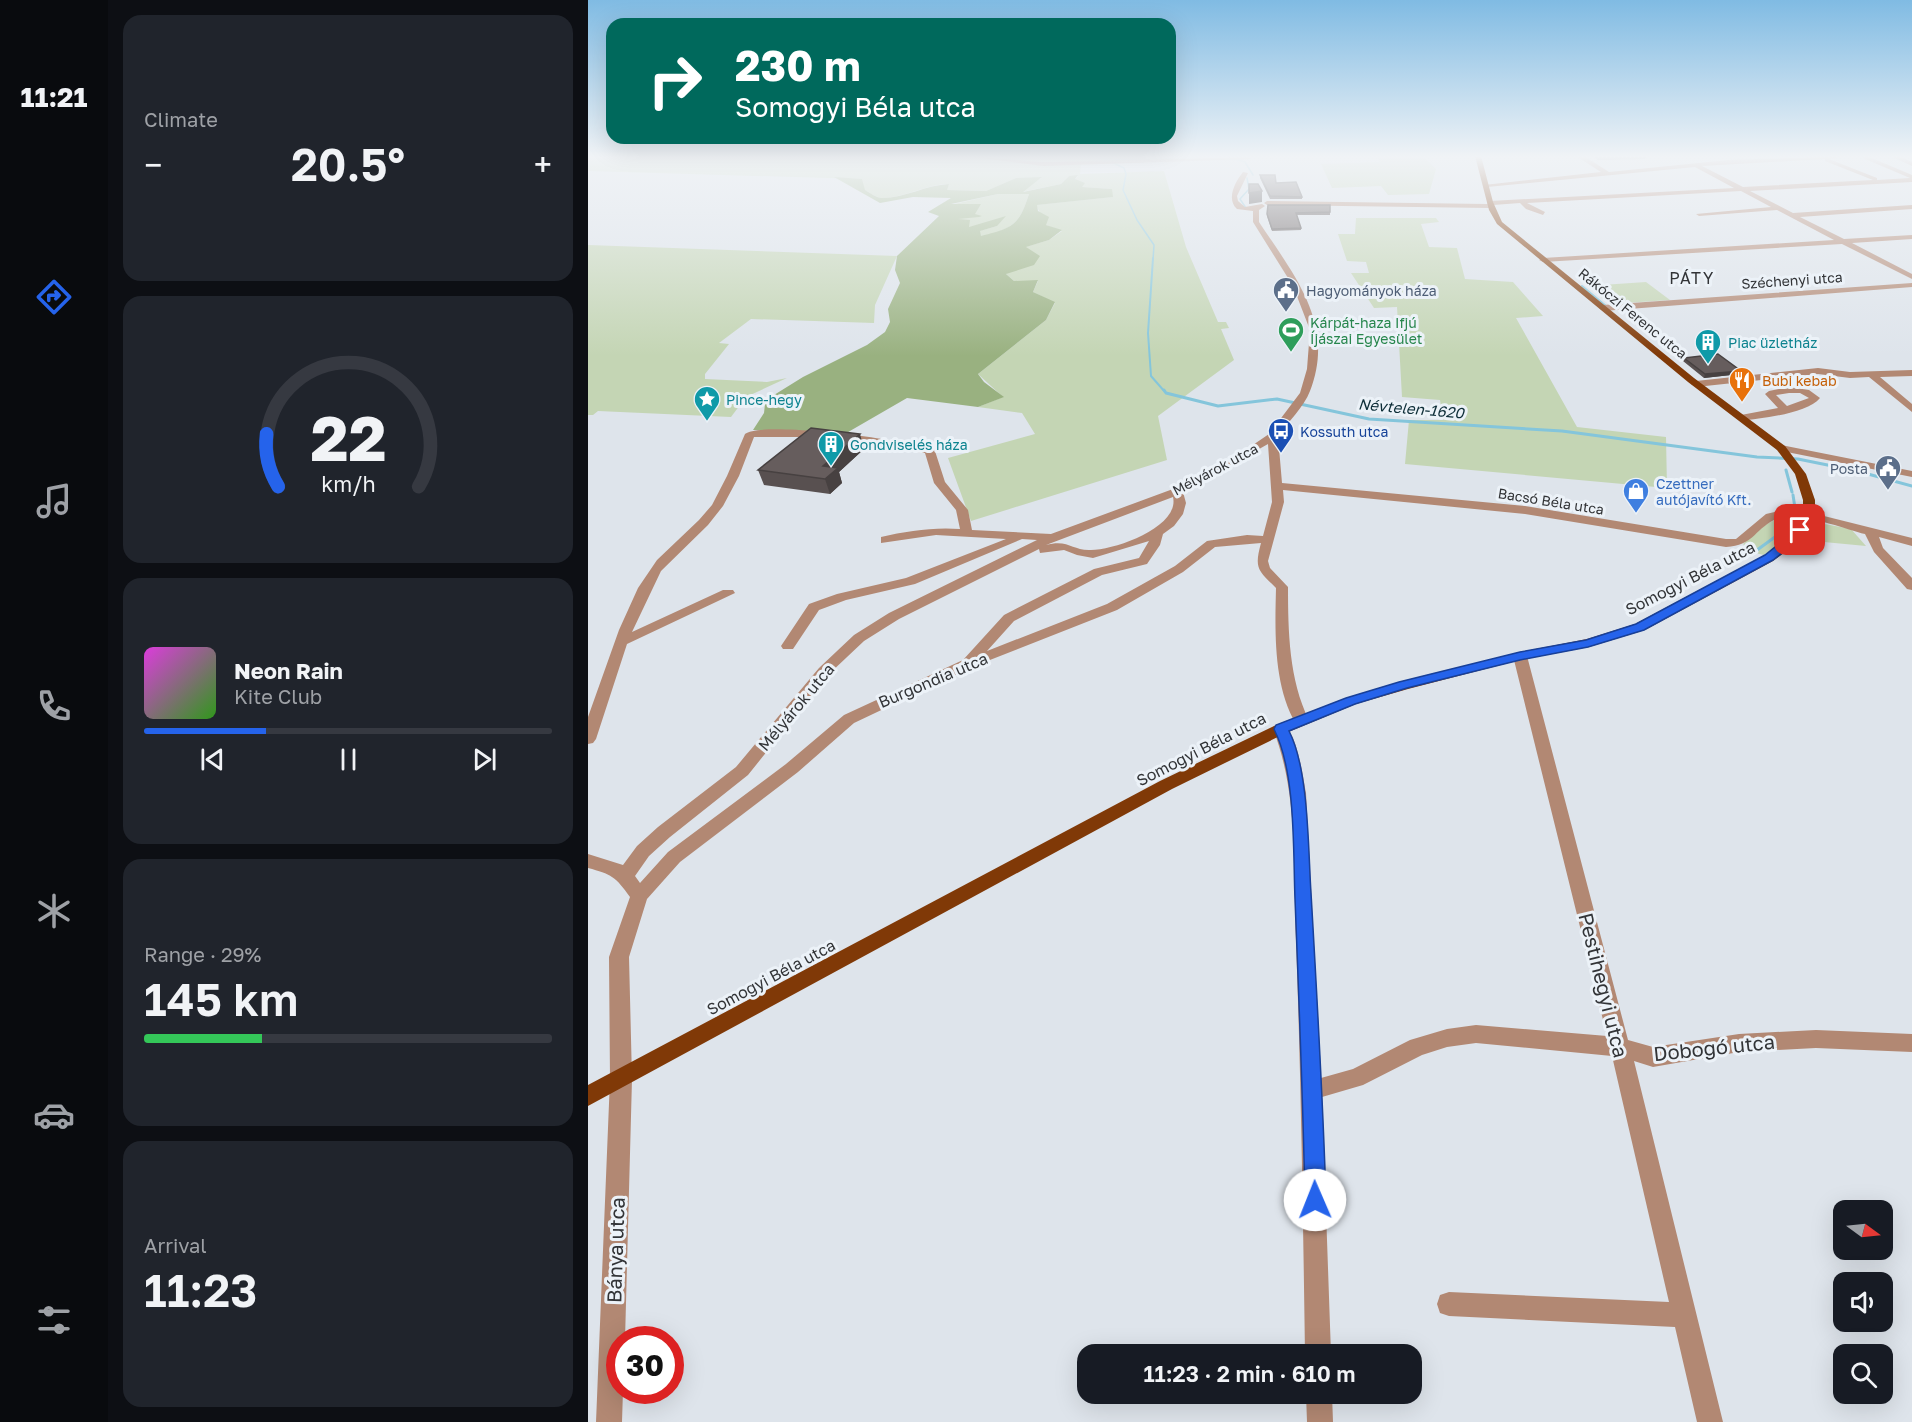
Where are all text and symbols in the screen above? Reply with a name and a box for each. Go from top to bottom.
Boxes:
text: 230 m [735,40,861,90]
icon: right [636,42,714,120]
text: 11:21 [21,81,87,113]
text: Somogyi Béla utca [735,91,976,123]
text: Climate [144,107,218,131]
text: 20.5° [291,137,405,191]
text: − [144,145,162,184]
text: + [534,145,552,184]
street label: Rákóczi Ferenc utca [1575,264,1691,362]
district label: PÁTY [1669,268,1715,288]
street label: Széchenyi utca [1741,268,1843,292]
public building icon: Hagyományok háza [1271,275,1301,313]
icon: directions [33,276,75,318]
place label: Hagyományok háza [1306,282,1437,299]
place label: Kárpát-haza Ifjú Íjászai Egyesület [1310,314,1422,347]
sports icon: Kárpát-haza Ifjú Íjászai Egyesület [1276,315,1306,353]
building icon: Piac üzletház [1693,327,1723,365]
place label: Piac üzletház [1728,334,1817,351]
restaurant icon: Bubi kebab [1727,365,1757,403]
place label: Bubi kebab [1762,372,1837,389]
place icon: Pince-hegy [692,384,722,422]
place label: Pince-hegy [726,391,802,408]
water label: Névtelen-1620 [1357,394,1466,422]
text: 22 [310,400,386,475]
bus stop icon: Kossuth utca [1266,416,1296,454]
place label: Kossuth utca [1300,423,1388,440]
building icon: Gondviselés háza [816,429,846,467]
place label: Gondviselés háza [850,436,968,453]
street label: Mélyárok utca [1169,439,1261,499]
public building icon: Posta [1873,453,1903,491]
place label: Posta [1830,460,1868,477]
text: km/h [321,471,375,497]
place label: Czettner autójavító Kft. [1656,475,1751,508]
shop icon: Czettner autójavító Kft. [1621,476,1651,514]
icon: music [33,480,75,522]
street label: Bacsó Béla utca [1497,484,1605,518]
pin [1774,504,1825,555]
icon: arrive [1783,513,1816,546]
street label: Somogyi Béla utca [1622,537,1758,619]
street label: Burgondia utca [875,648,991,712]
text: Neon Rain [234,657,343,684]
street label: Mélyárok utca [754,659,838,755]
text: Kite Club [234,684,322,708]
icon: phone [33,685,75,727]
street label: Somogyi Béla utca [1133,708,1269,790]
icon: previous [196,743,229,776]
icon: pause [332,743,365,776]
icon: next [468,743,501,776]
icon: climate [33,890,75,932]
street label: Pestihegyi utca [1574,910,1634,1060]
street label: Somogyi Béla utca [703,935,839,1019]
text: Range · 29% [144,942,261,966]
text: 145 km [144,972,298,1026]
street label: Dobogó utca [1652,1029,1776,1065]
icon: car [33,1094,75,1136]
position arrow [1283,1168,1347,1232]
street label: Bánya utca [601,1197,629,1303]
north arrow [1833,1200,1893,1260]
map controls [1833,1200,1893,1404]
text: Arrival [144,1233,207,1257]
text: 11:23 [144,1263,257,1317]
button: sound [1833,1272,1893,1332]
icon: filters [33,1299,75,1341]
speed limit sign: 30 [606,1326,684,1404]
button: search [1833,1344,1893,1404]
text: 11:23 · 2 min · 610 m [1144,1360,1355,1387]

